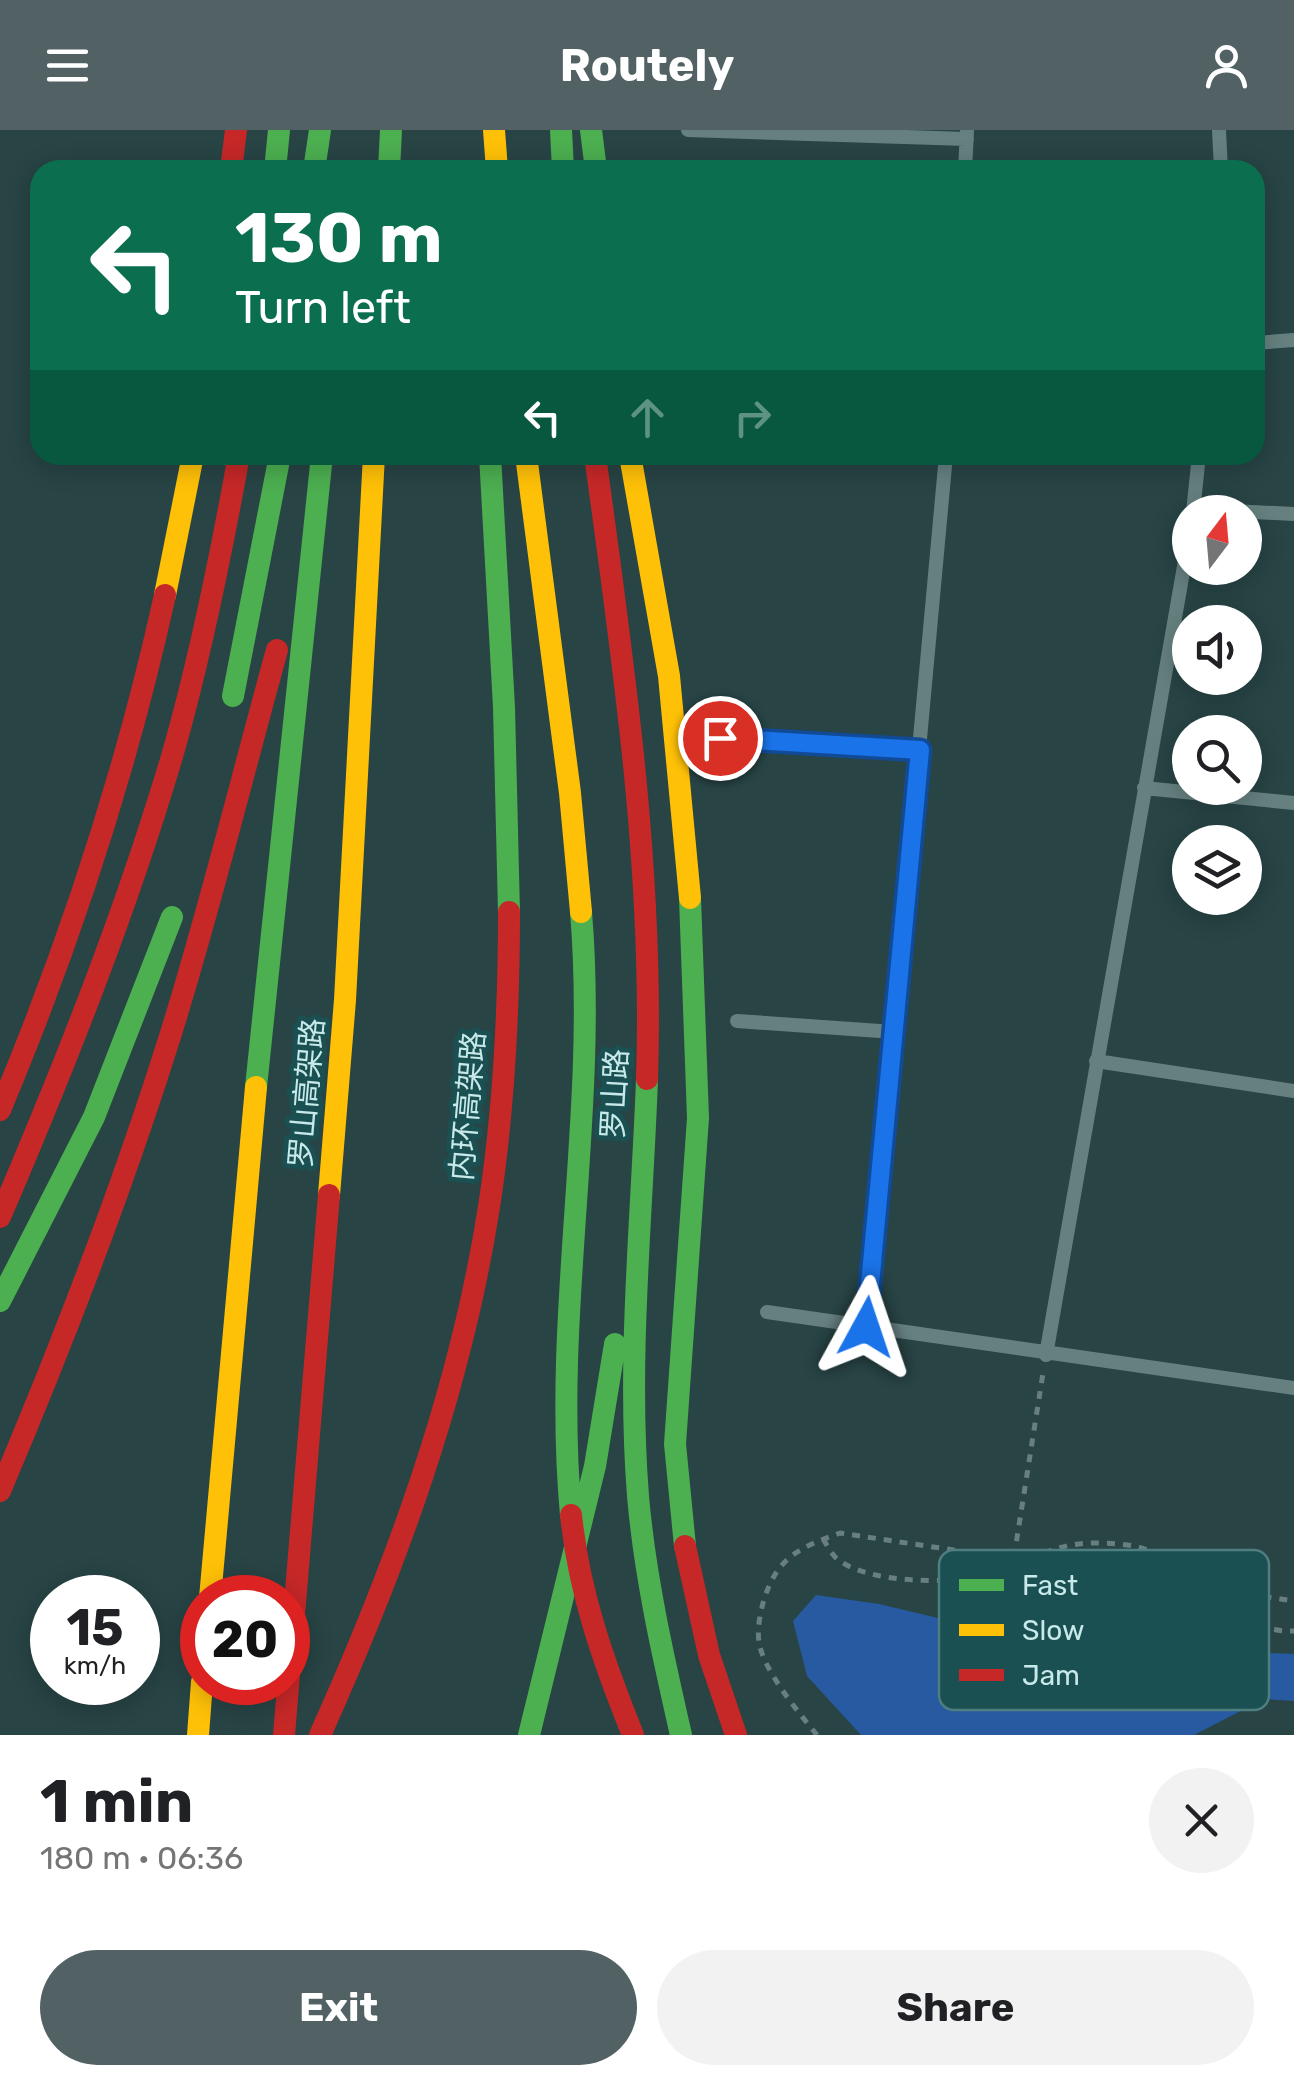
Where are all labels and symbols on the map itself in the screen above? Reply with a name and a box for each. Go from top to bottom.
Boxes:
north arrow [1172,495,1262,585]
pin [678,696,763,781]
street label: 罗山高架路 [283,1017,331,1169]
street label: 内环高架路 [444,1030,492,1182]
street label: 罗山路 [595,1048,635,1140]
position arrow [814,1275,918,1379]
legend [939,1550,1269,1710]
text: Fast [1022,1569,1078,1602]
speed limit sign: 20 [180,1575,310,1705]
text: Slow [1022,1614,1084,1647]
text: Jam [1022,1659,1080,1692]

